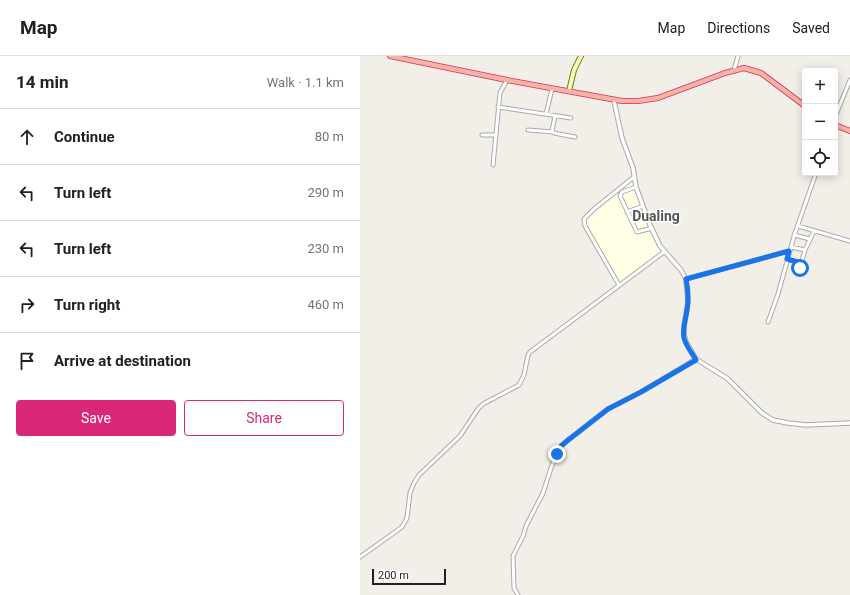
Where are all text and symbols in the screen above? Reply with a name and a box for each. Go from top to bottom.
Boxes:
text: Map [20,16,58,39]
text: Map [658,20,685,36]
text: Directions [707,20,770,36]
text: Saved [792,20,830,36]
map controls [802,68,838,176]
button: + [802,68,838,104]
text: 14 min [16,72,69,92]
text: Walk · 1.1 km [267,75,344,90]
button: − [802,104,838,140]
icon: ahead [16,126,38,148]
text: Continue [54,128,115,146]
text: 80 m [315,129,344,144]
button: locate [802,140,838,176]
icon: left [16,182,38,204]
text: Turn left [54,184,111,202]
text: 290 m [307,185,344,200]
district label: Dualing [632,208,680,224]
icon: left [16,238,38,260]
text: Turn left [54,240,111,258]
text: 230 m [307,241,344,256]
route start [791,259,809,277]
icon: right [16,294,38,316]
text: Turn right [54,296,120,314]
text: 460 m [307,297,344,312]
icon: arrive [16,350,38,372]
text: Arrive at destination [54,352,191,370]
button: Save [16,400,176,436]
button: Share [184,400,344,436]
route end [548,445,566,463]
scale bar [372,567,446,586]
text: 200 m [378,569,409,582]

